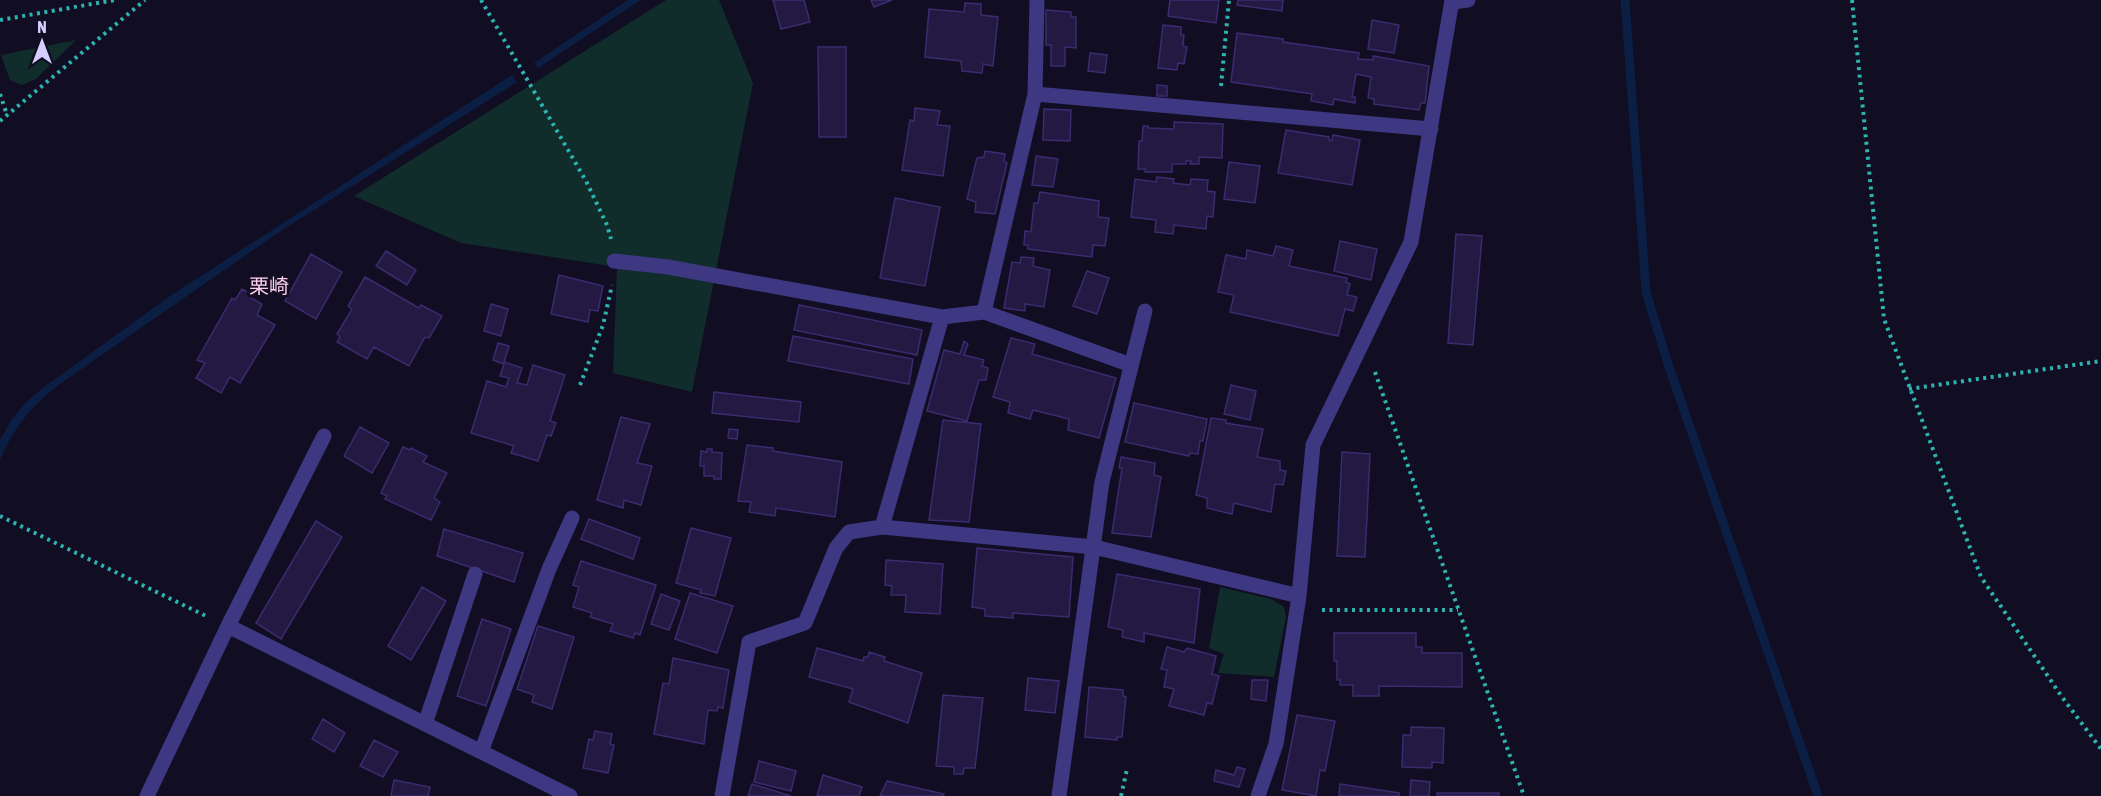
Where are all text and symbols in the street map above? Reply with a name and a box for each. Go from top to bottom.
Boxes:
north arrow [12,12,72,72]
text: N [37,18,47,36]
district label: 栗崎 [249,274,289,297]

